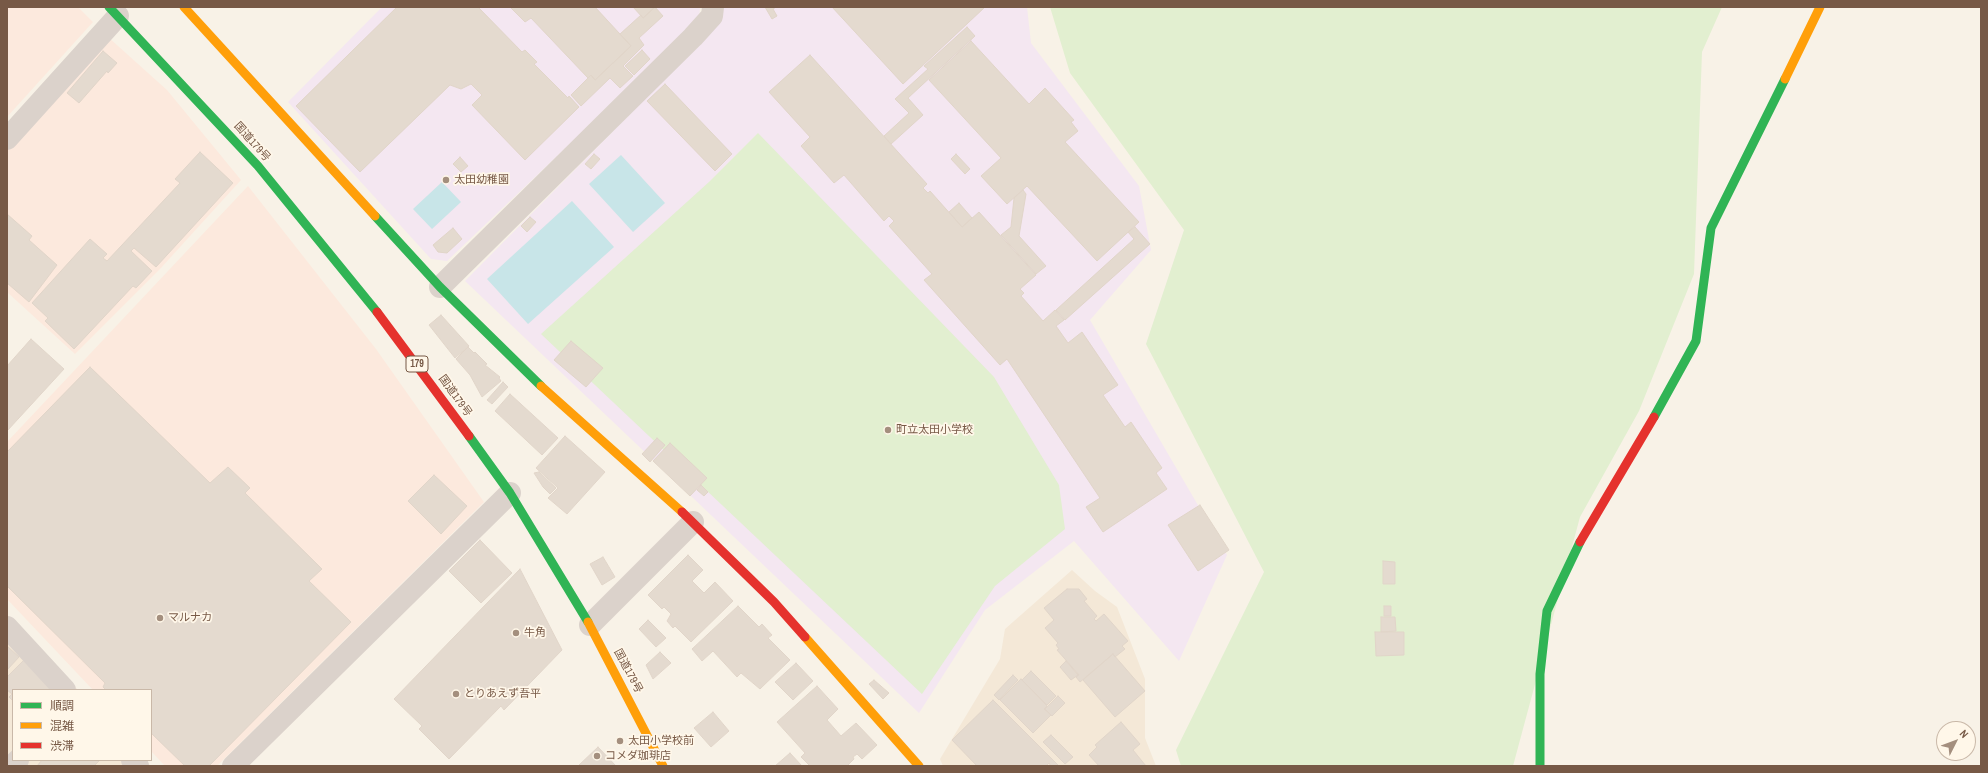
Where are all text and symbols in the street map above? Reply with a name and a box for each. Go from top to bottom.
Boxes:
street label: 国道179号 [231,120,273,164]
place label: 太田幼稚園 [454,173,509,187]
marker: 太田幼稚園 [441,175,451,185]
road number: 179 [406,356,428,372]
street label: 国道179号 [436,373,474,419]
place label: 町立太田小学校 [896,423,973,437]
marker: 町立太田小学校 [883,425,893,435]
place label: マルナカ [168,611,212,625]
marker: マルナカ [155,613,165,623]
place label: 牛角 [524,626,546,640]
marker: 牛角 [511,628,521,638]
street label: 国道179号 [611,647,645,695]
place label: とりあえず吾平 [464,687,541,701]
legend [12,689,152,761]
marker: とりあえず吾平 [451,689,461,699]
text: 順調 [50,698,74,714]
text: 混雑 [50,718,74,734]
north arrow [1936,721,1976,761]
text: N [1957,727,1972,741]
place label: 太田小学校前 [628,734,694,748]
marker: 太田小学校前 [615,736,625,746]
text: 渋滞 [50,738,74,754]
place label: コメダ珈琲店 [605,749,671,763]
marker: コメダ珈琲店 [592,751,602,761]

